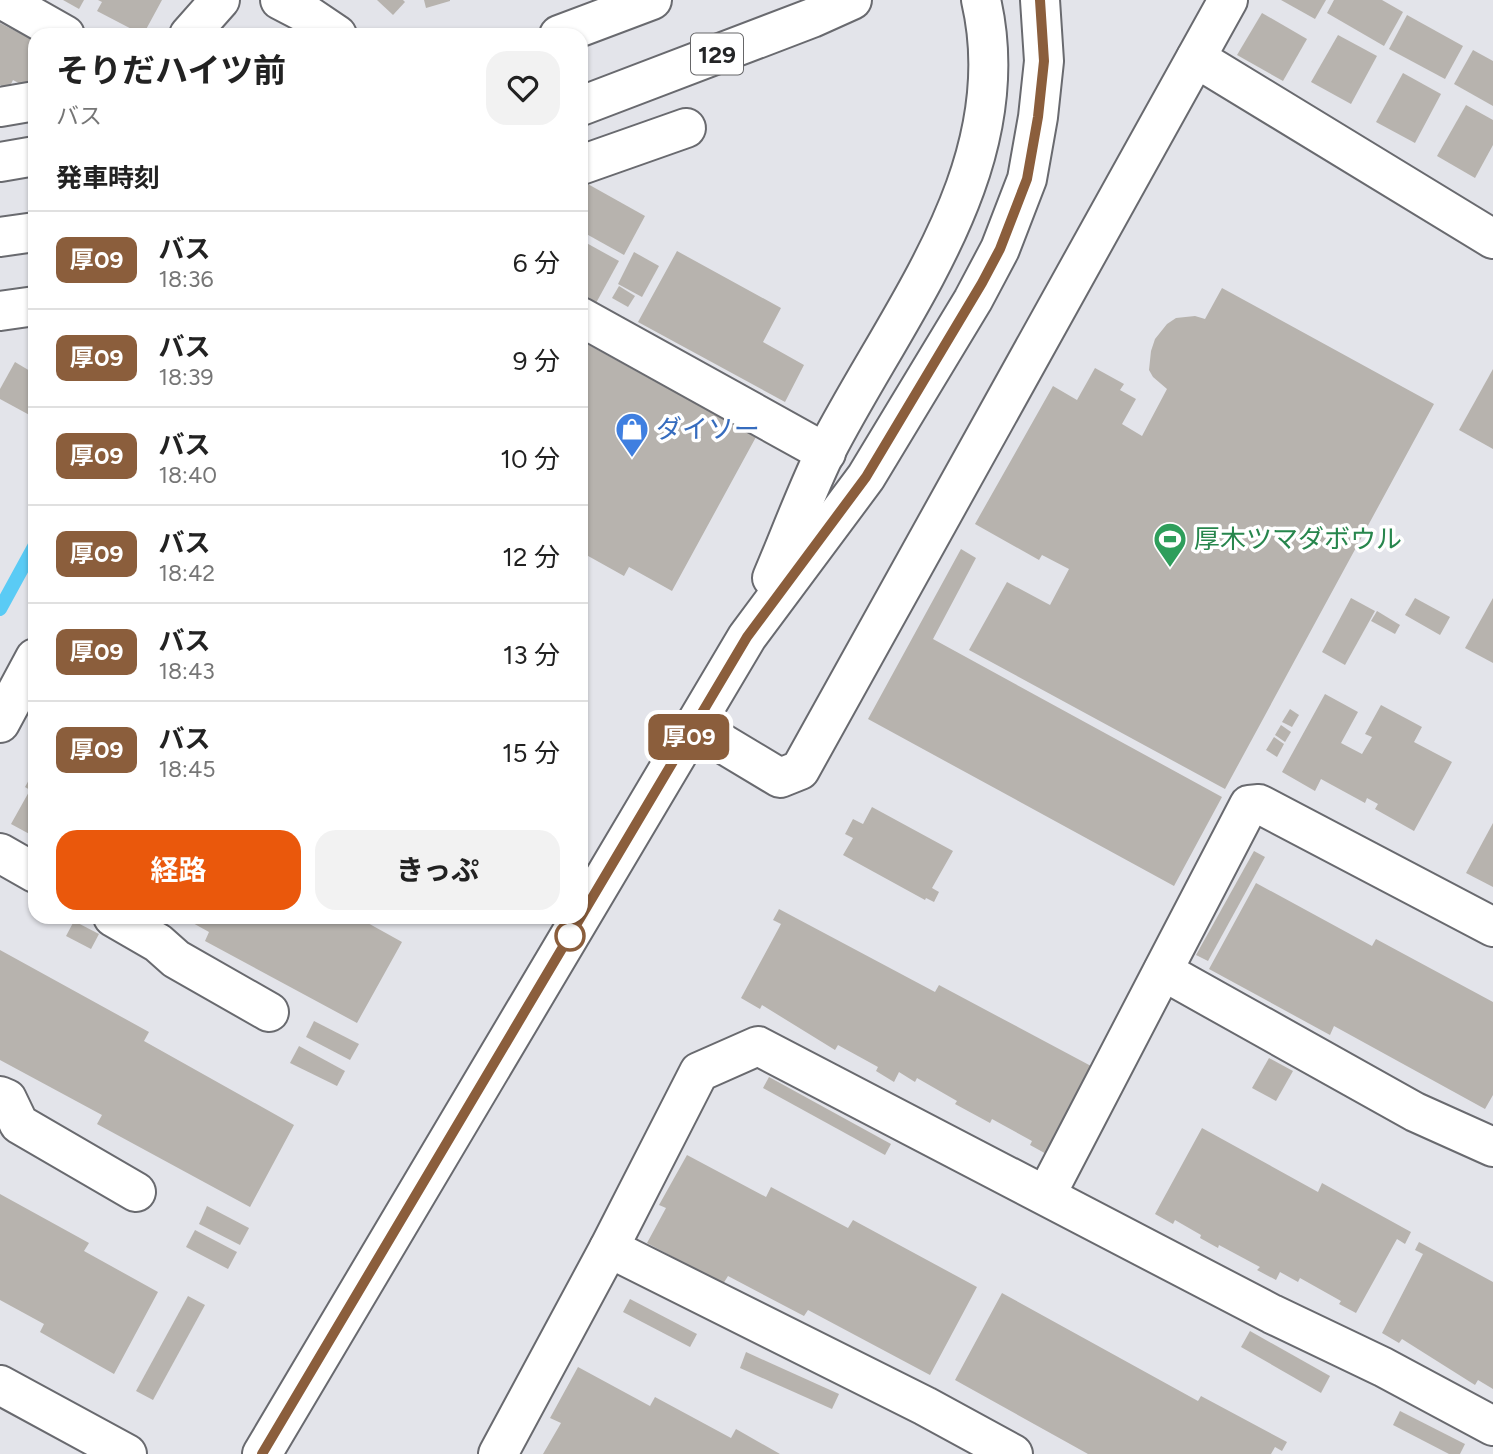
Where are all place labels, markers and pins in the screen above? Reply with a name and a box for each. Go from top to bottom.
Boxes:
shop icon: ダイソー [613,410,651,459]
place label: ダイソー [656,413,760,445]
sports icon: 厚木ツマダボウル [1151,520,1189,569]
place label: 厚木ツマダボウル [1194,523,1402,555]
unlabelled marker [555,921,585,951]

